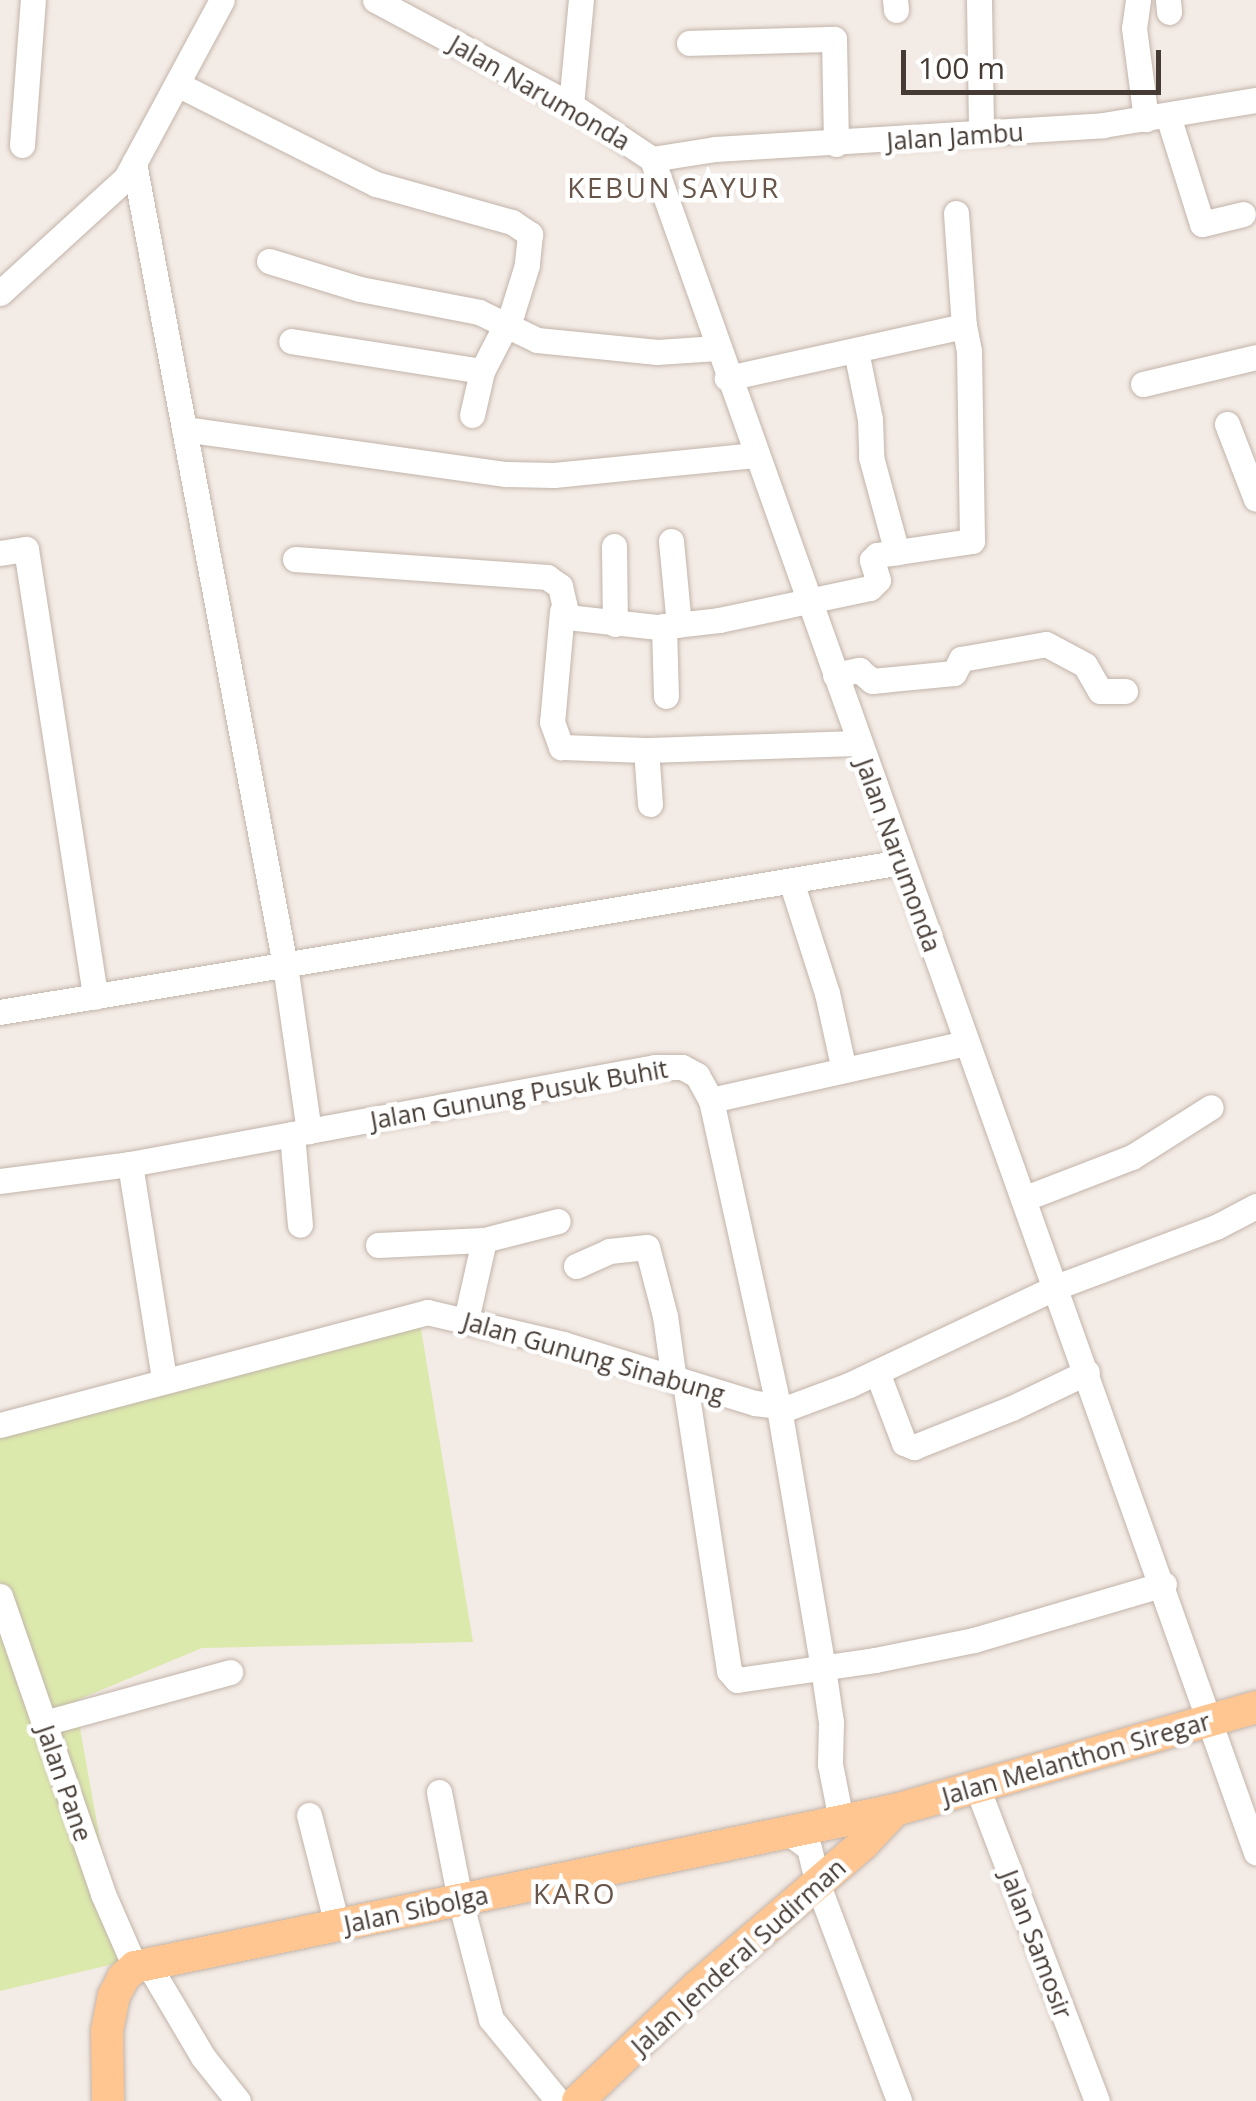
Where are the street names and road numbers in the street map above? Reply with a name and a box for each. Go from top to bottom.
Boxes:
street label: Jalan Narumonda [444,28,636,156]
street label: Jalan Jambu [886,116,1024,156]
street label: Jalan Narumonda [850,754,948,956]
street label: Jalan Gunung Pusuk Buhit [368,1053,670,1135]
street label: Jalan Gunung Sinabung [460,1305,728,1409]
street label: Jalan Melanthon Siregar [938,1705,1214,1811]
street label: Jalan Pane [31,1721,99,1845]
street label: Jalan Jenderal Sudirman [625,1852,851,2060]
street label: Jalan Samosir [995,1865,1079,2023]
street label: Jalan Sibolga [341,1879,491,1939]

